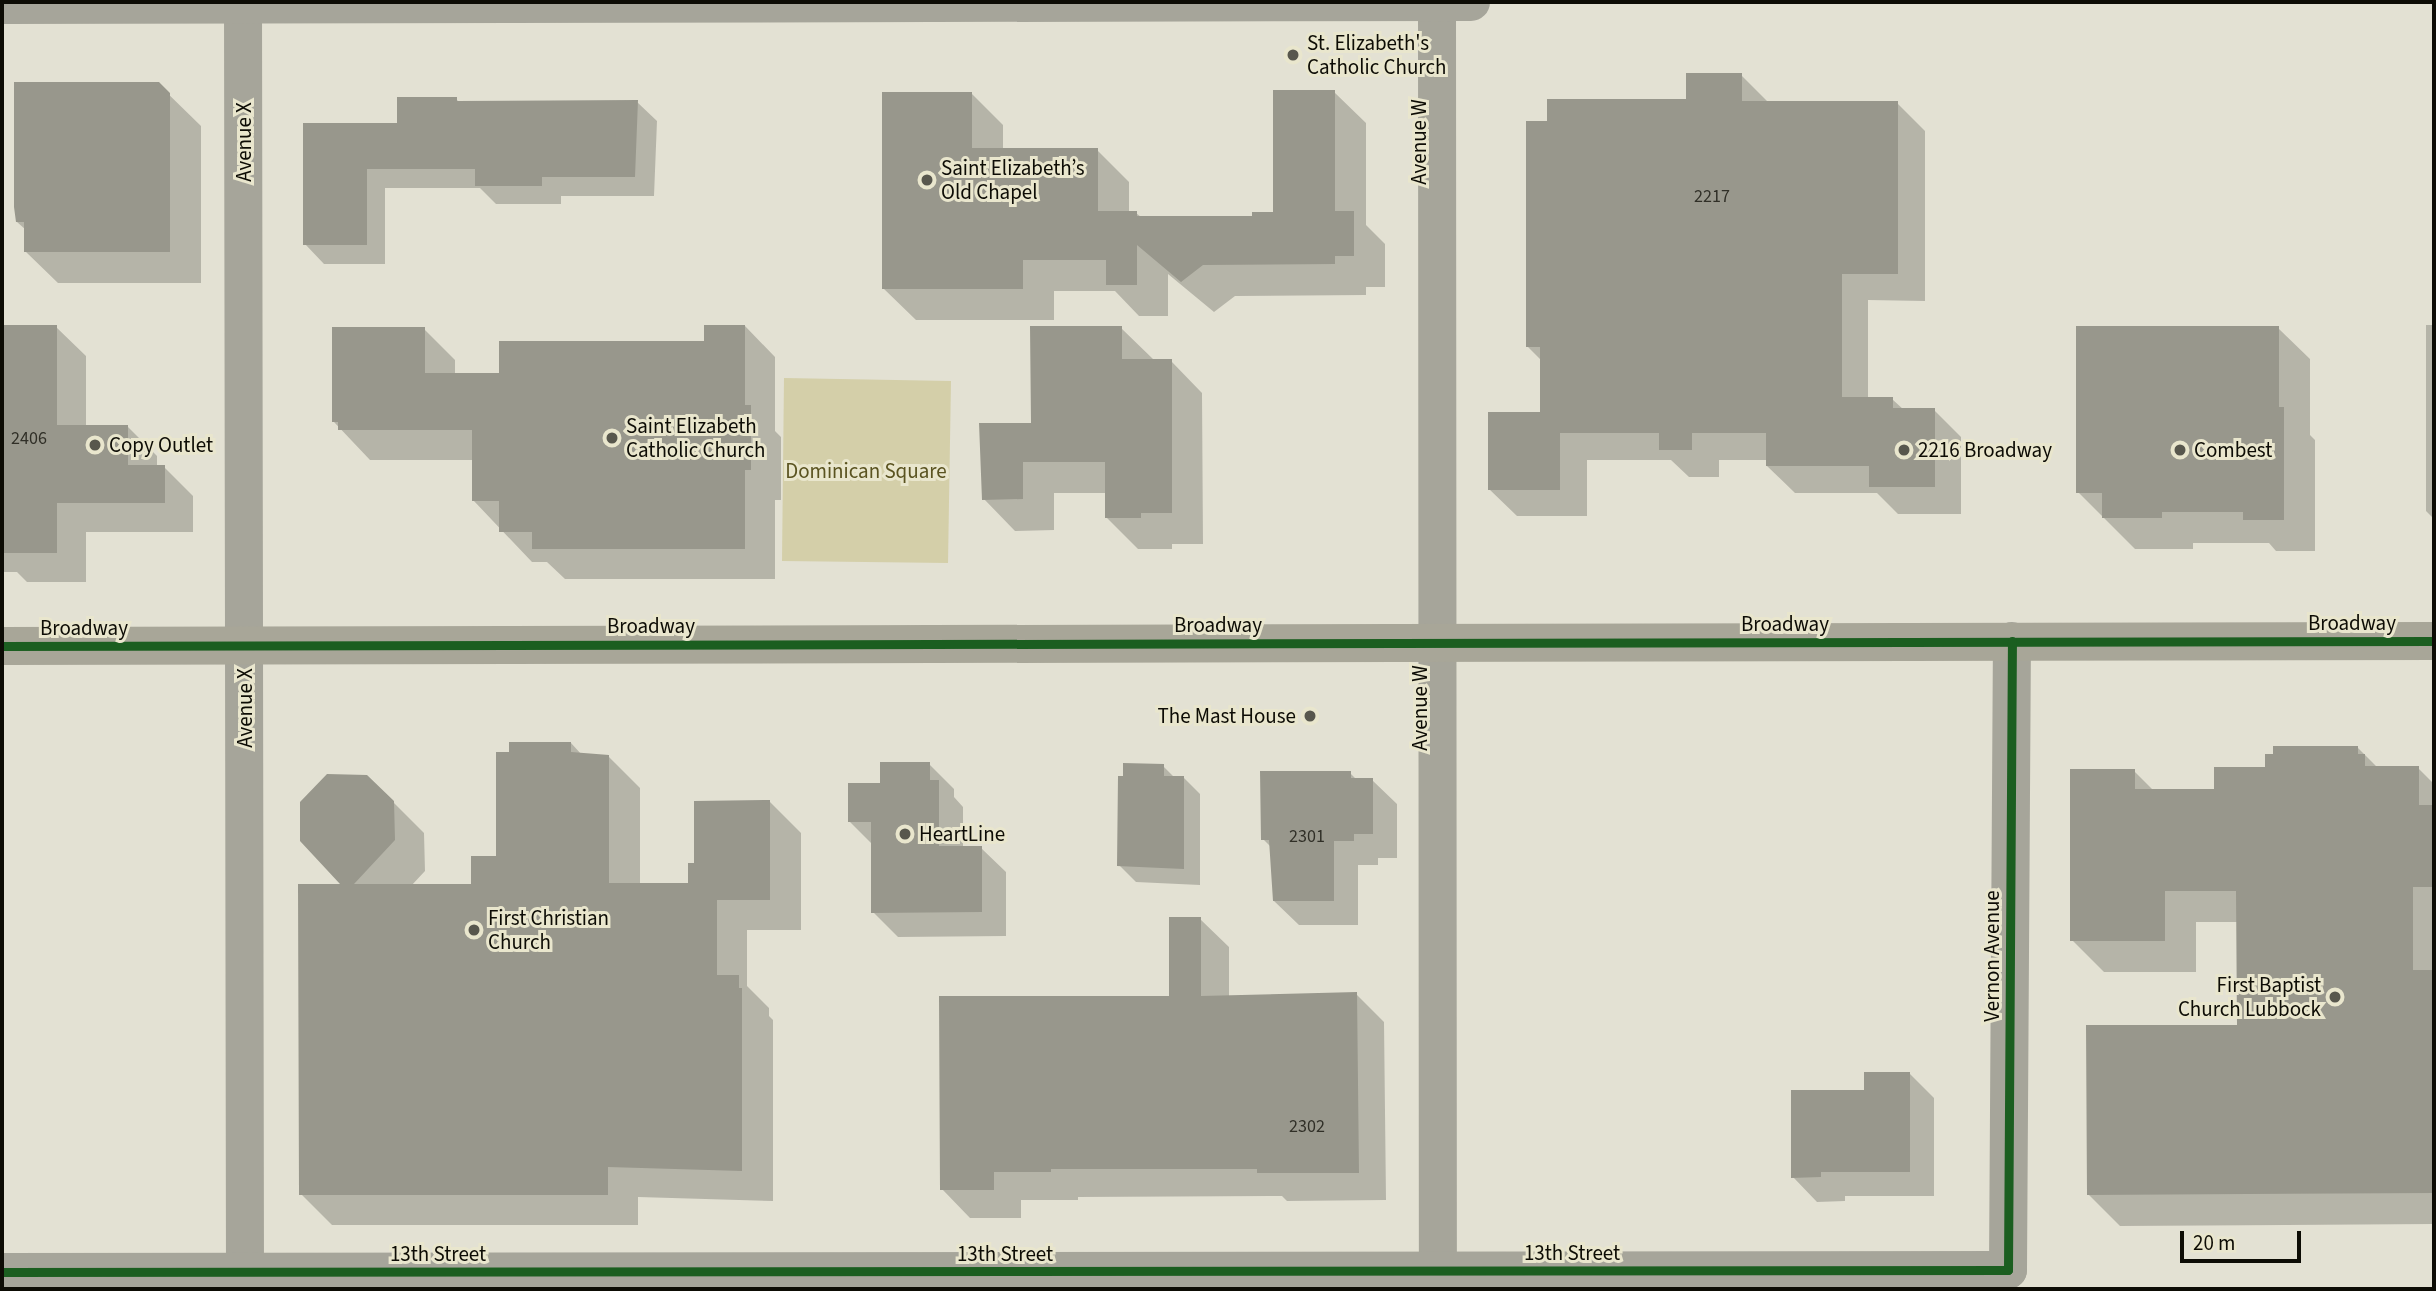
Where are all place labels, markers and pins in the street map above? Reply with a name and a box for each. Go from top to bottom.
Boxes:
place label: St. Elizabeth's Catholic Church [1307,30,1446,80]
marker: St. Elizabeth's Catholic Church [1285,47,1301,63]
place label: Saint Elizabeth’s Old Chapel [941,155,1085,205]
marker: Saint Elizabeth’s Old Chapel [919,172,935,188]
place label: Saint Elizabeth Catholic Church [626,413,765,463]
marker: Saint Elizabeth Catholic Church [604,430,620,446]
place label: Copy Outlet [109,432,213,458]
marker: Copy Outlet [87,437,103,453]
place label: 2216 Broadway [1918,437,2052,463]
place label: Combest [2194,437,2272,463]
marker: 2216 Broadway [1896,442,1912,458]
marker: Combest [2172,442,2188,458]
place label: The Mast House [1157,703,1296,729]
marker: The Mast House [1302,708,1318,724]
place label: HeartLine [919,821,1005,847]
marker: HeartLine [897,826,913,842]
place label: First Christian Church [488,905,609,955]
marker: First Christian Church [466,922,482,938]
place label: First Baptist Church Lubbock [2178,972,2321,1022]
marker: First Baptist Church Lubbock [2327,989,2343,1005]

